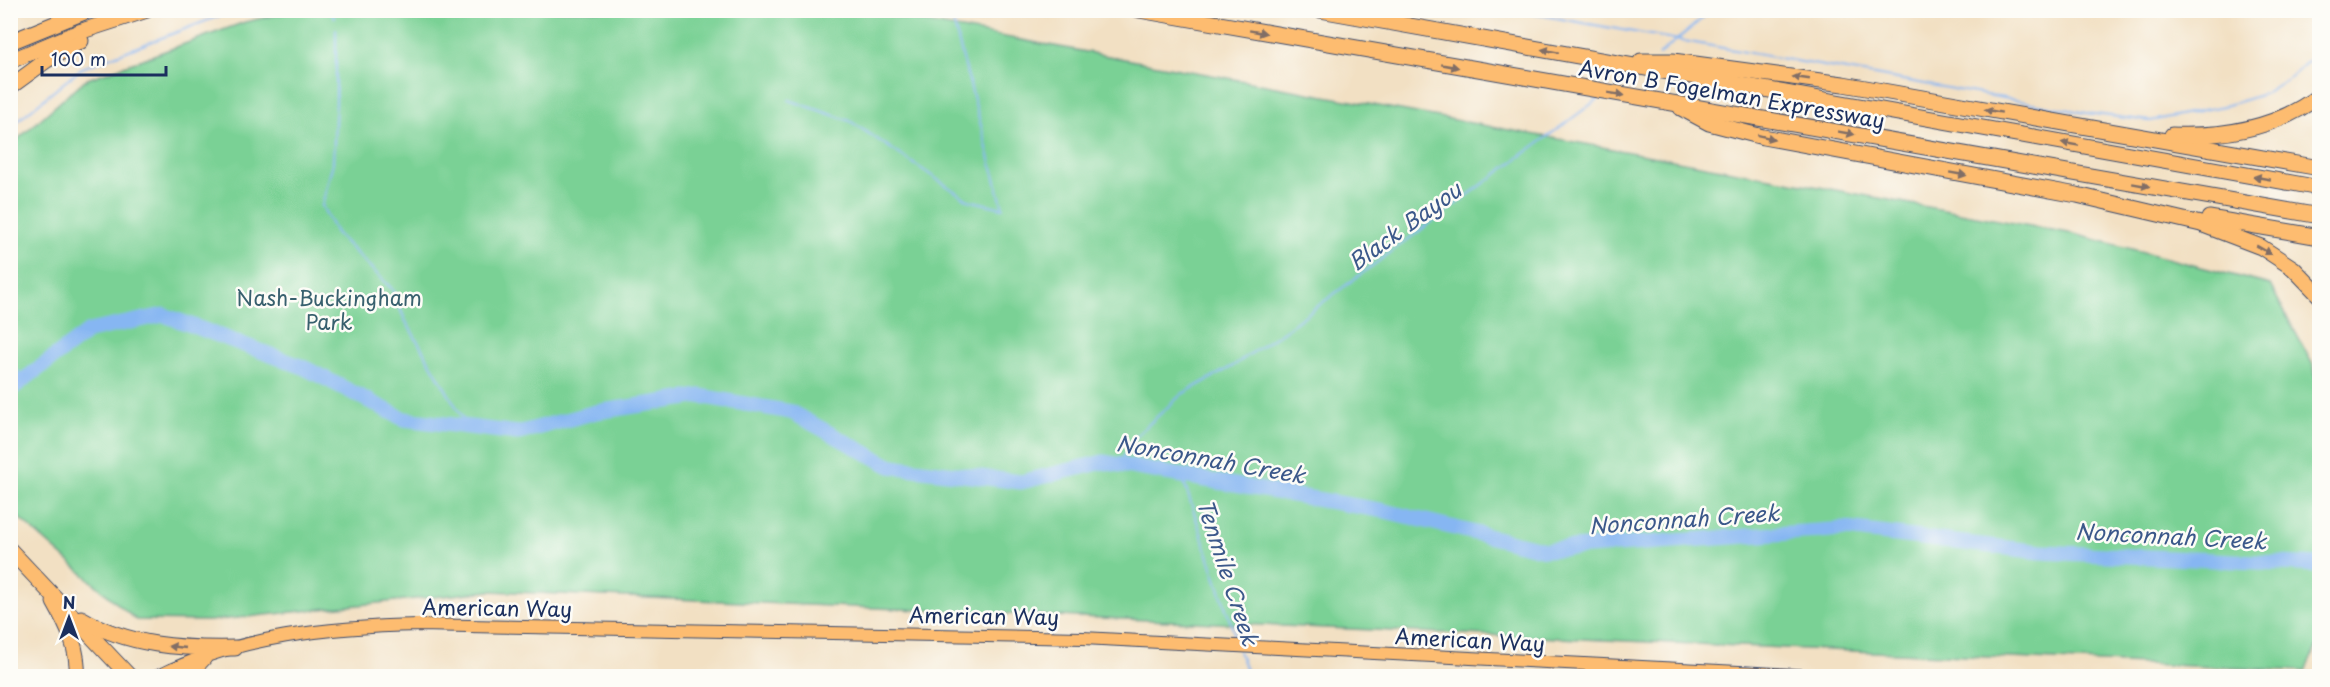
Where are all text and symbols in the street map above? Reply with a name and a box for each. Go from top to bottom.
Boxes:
one-way arrow [1249,28,1268,37]
scale bar [42,39,166,77]
text: 100 m [51,45,106,72]
one-way arrow [1541,47,1560,56]
street label: Avron B Fogelman Expressway [1577,50,1887,136]
one-way arrow [1441,61,1460,70]
one-way arrow [1791,74,1810,83]
one-way arrow [1607,90,1626,99]
one-way arrow [1983,106,2002,115]
one-way arrow [1836,129,1855,138]
one-way arrow [1757,133,1775,143]
one-way arrow [2060,139,2079,148]
one-way arrow [1948,170,1967,179]
water label: Black Bayou [1341,171,1469,277]
one-way arrow [2252,173,2271,182]
one-way arrow [2132,181,2151,190]
one-way arrow [2256,244,2272,255]
park label: Nash-Buckingham Park [236,281,422,337]
water label: Nonconnah Creek [1114,425,1310,491]
water label: Tenmile Creek [1190,494,1269,651]
water label: Nonconnah Creek [1588,495,1782,541]
water label: Nonconnah Creek [2075,514,2269,557]
north arrow [39,588,99,648]
text: N [63,590,75,614]
street label: American Way [422,590,572,624]
street label: American Way [909,598,1059,632]
street label: American Way [1394,619,1546,659]
one-way arrow [167,642,186,652]

